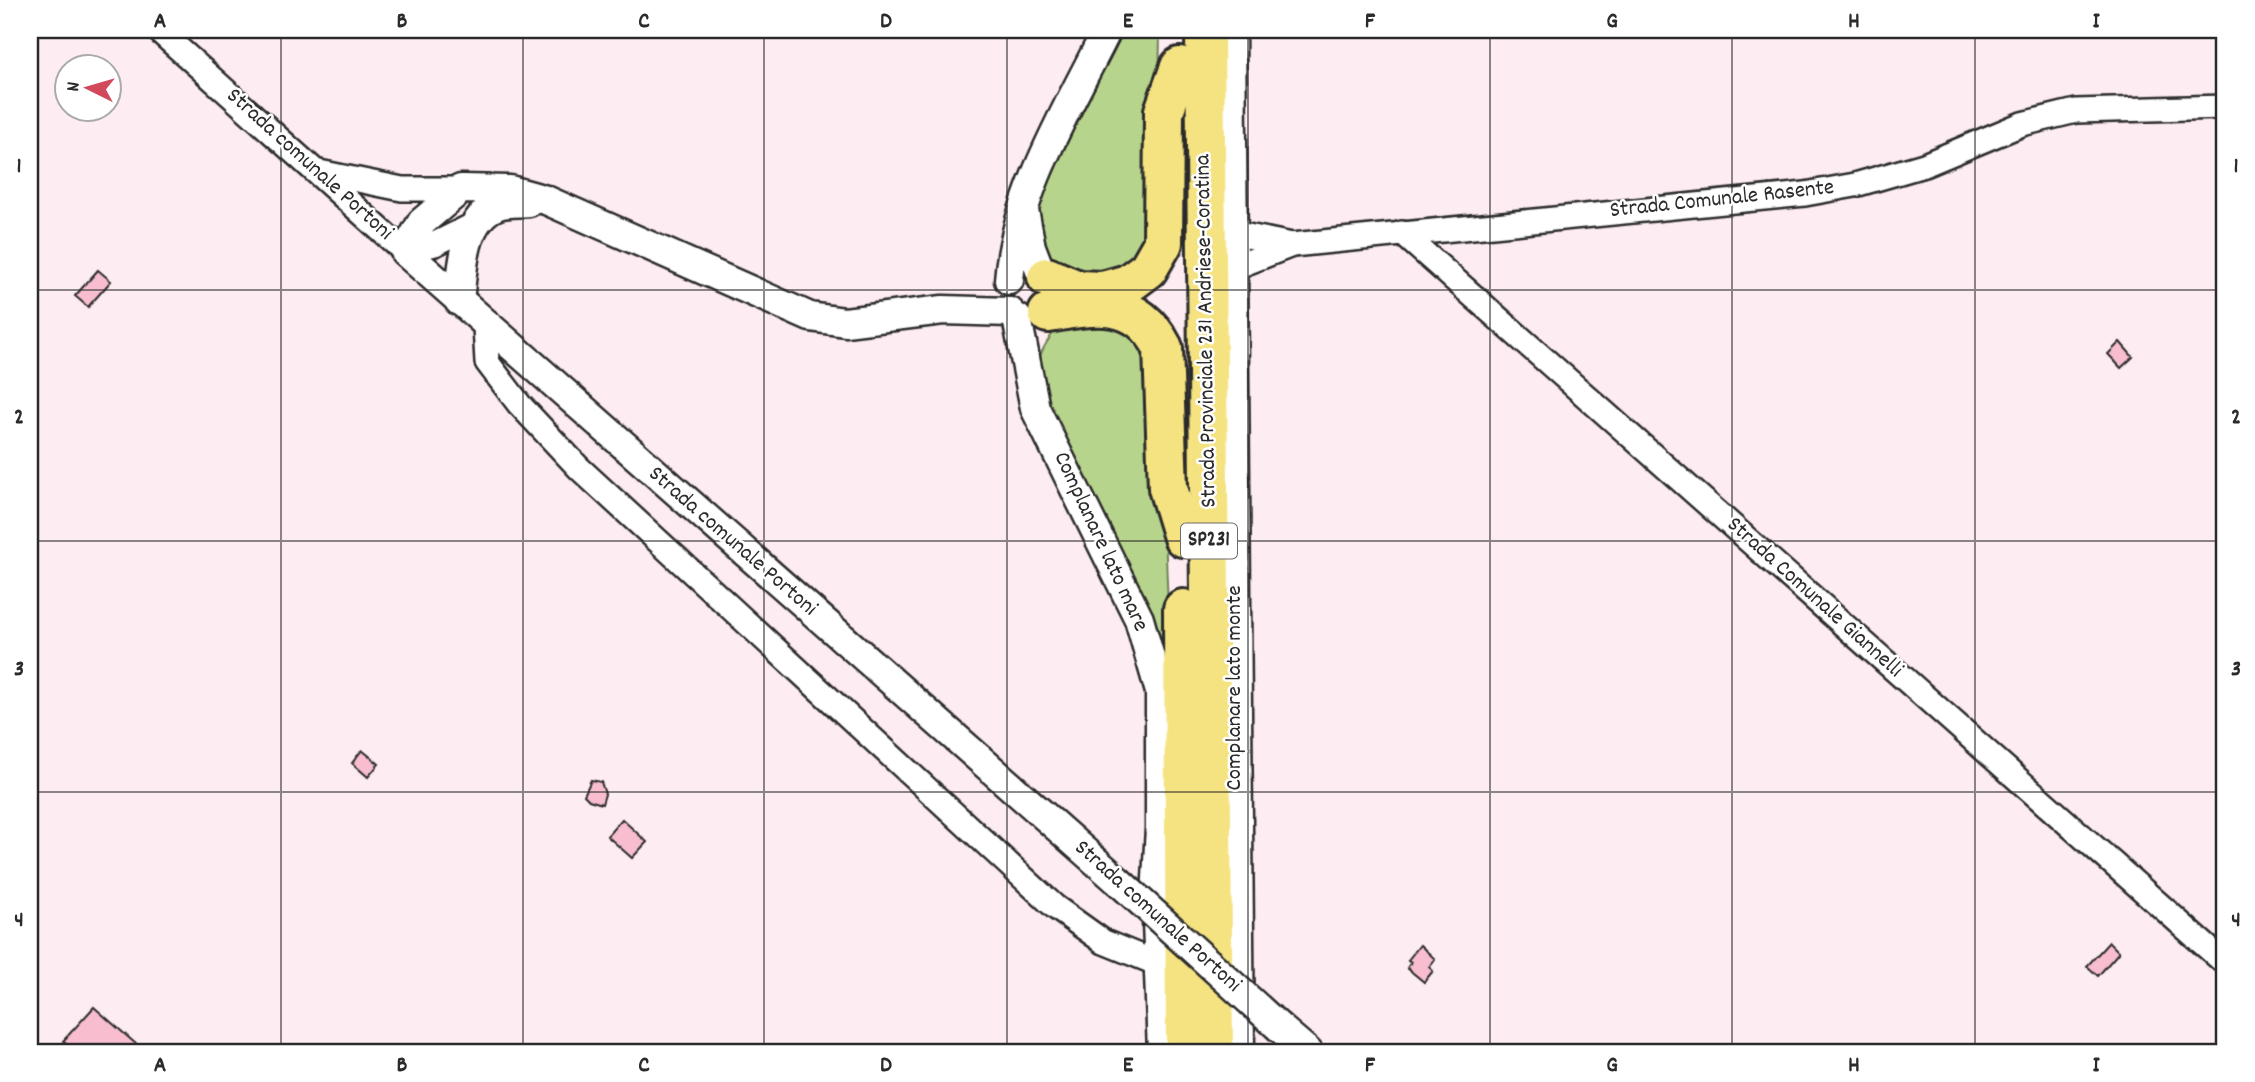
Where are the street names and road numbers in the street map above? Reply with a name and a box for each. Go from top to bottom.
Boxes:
street label: Strada comunale Portoni [218,81,400,249]
street label: Strada Provinciale 231 Andriese-Coratina [1187,153,1227,508]
street label: Strada Comunale Rasente [1608,172,1836,228]
street label: Complanare lato mare [1044,447,1156,637]
street label: Strada comunale Portoni [640,459,824,625]
street label: Strada Comunale Giannelli [1718,510,1910,686]
road number: SP231 [1181,524,1237,558]
street label: Complanare lato monte [1219,585,1252,791]
street label: Strada comunale Portoni [1066,833,1248,1001]

